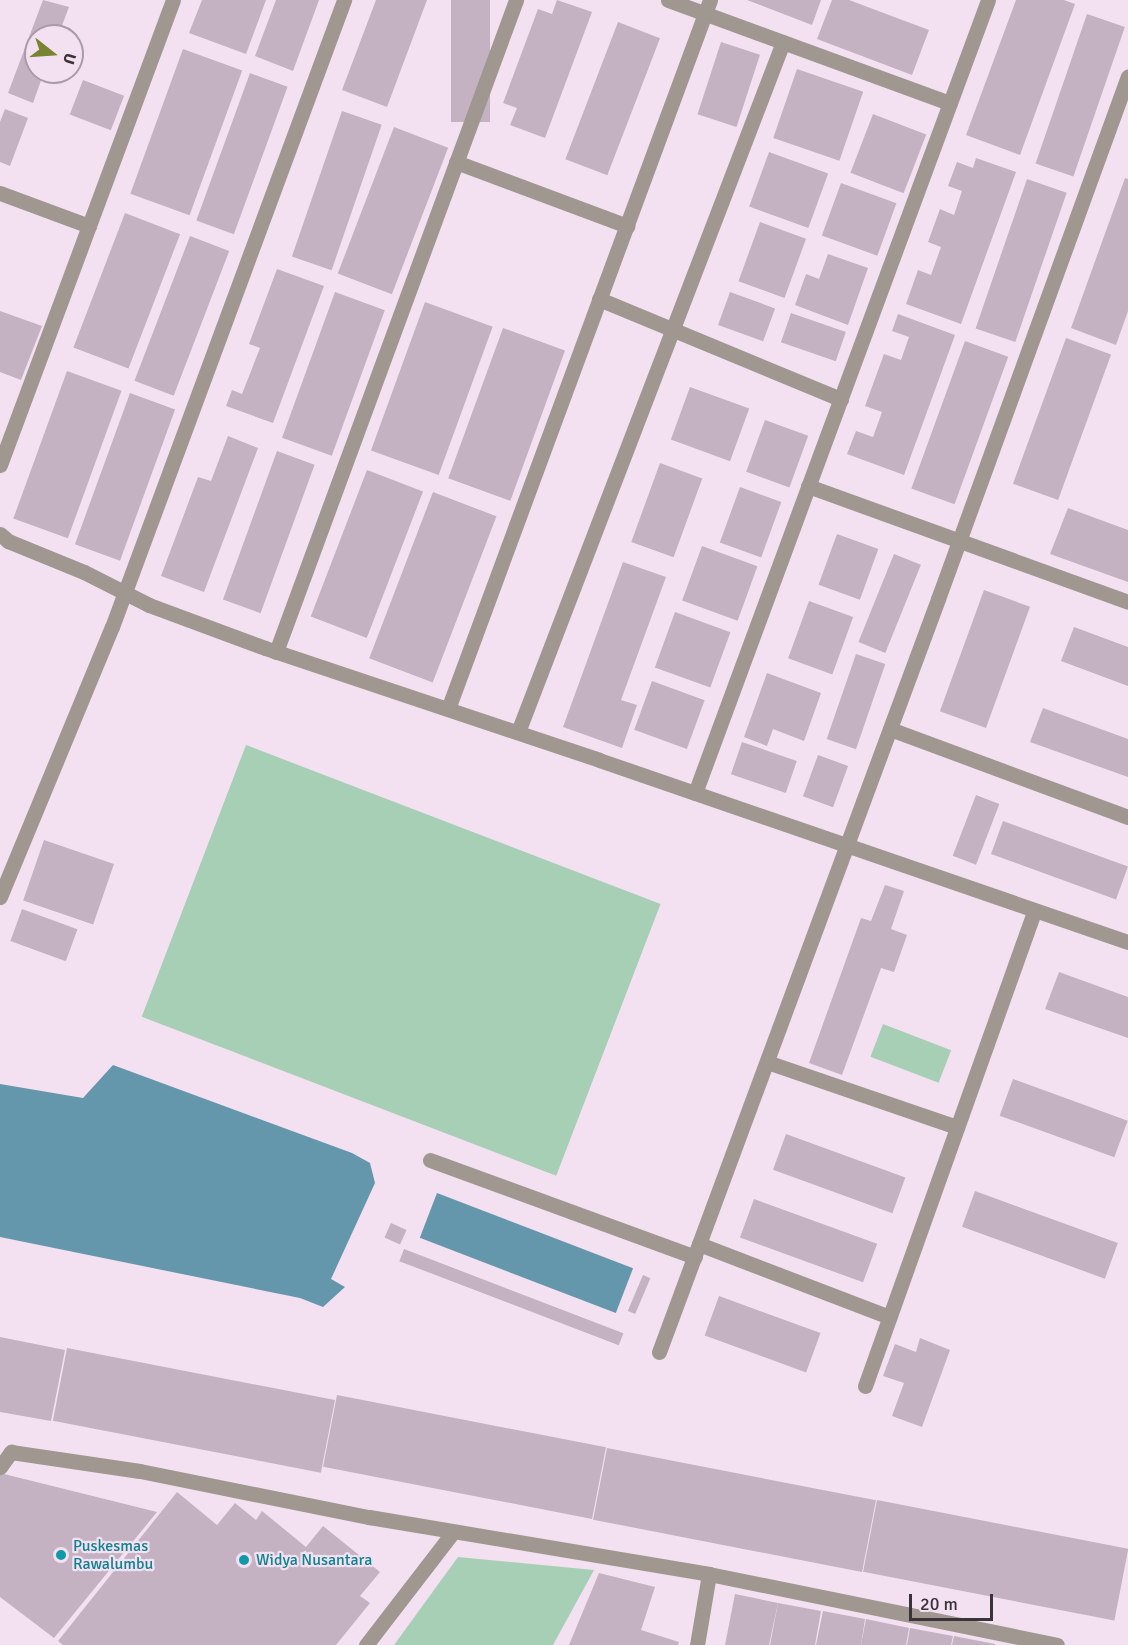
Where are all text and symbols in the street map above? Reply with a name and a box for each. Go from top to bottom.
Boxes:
north arrow [24,24,84,84]
text: U [58,51,80,67]
place label: Puskesmas Rawalumbu [73,1536,153,1574]
marker: Puskesmas Rawalumbu [54,1548,68,1562]
place label: Widya Nusantara [256,1550,372,1570]
marker: Widya Nusantara [237,1553,251,1567]
scale bar [912,1582,996,1620]
text: 20 m [920,1593,958,1615]

